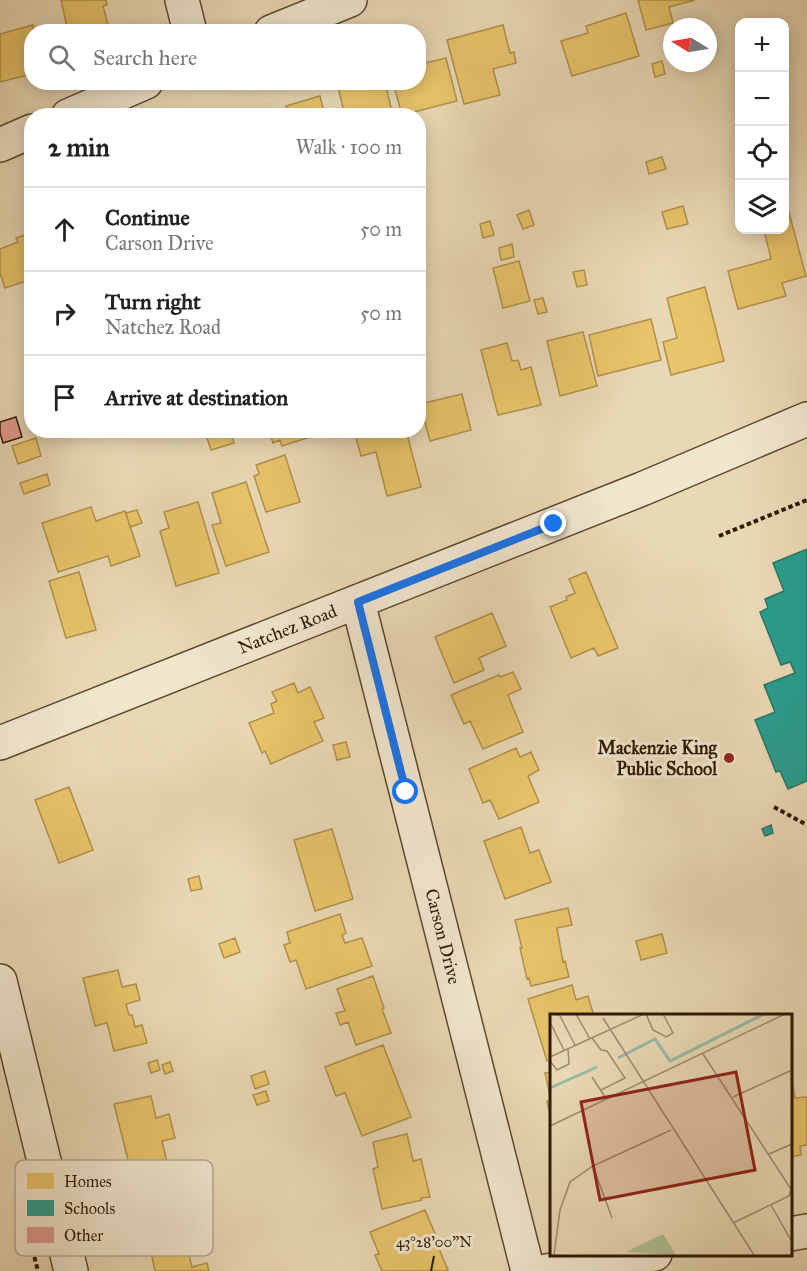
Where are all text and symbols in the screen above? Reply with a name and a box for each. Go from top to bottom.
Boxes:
north arrow [663,18,717,72]
map controls [735,18,789,234]
button: + [735,18,789,72]
search box [24,24,426,90]
icon: search [45,41,78,74]
text: Search here [93,44,197,71]
button: − [735,72,789,126]
button: locate [735,126,789,180]
text: 2 min [48,131,109,163]
text: Walk · 100 m [296,135,402,159]
button: layers [735,180,789,234]
text: Continue [105,204,190,231]
icon: ahead [48,213,81,246]
text: 50 m [360,217,402,241]
text: Carson Drive [105,231,213,255]
text: Turn right [105,288,201,315]
icon: right [48,297,81,330]
text: 50 m [360,301,402,325]
text: Natchez Road [105,315,221,339]
icon: arrive [48,381,81,414]
text: Arrive at destination [105,384,288,411]
route end [540,510,566,536]
street label: Natchez Road [235,600,340,659]
place label: Mackenzie King Public School [597,737,718,780]
marker: Mackenzie King Public School [722,751,736,765]
route start [392,778,418,804]
street label: Carson Drive [420,886,466,986]
inset map [550,1014,792,1256]
legend [15,1160,213,1256]
text: Homes [64,1172,112,1191]
text: Schools [64,1199,115,1218]
text: Other [64,1226,103,1245]
text: 43°28'00"N [396,1233,472,1251]

